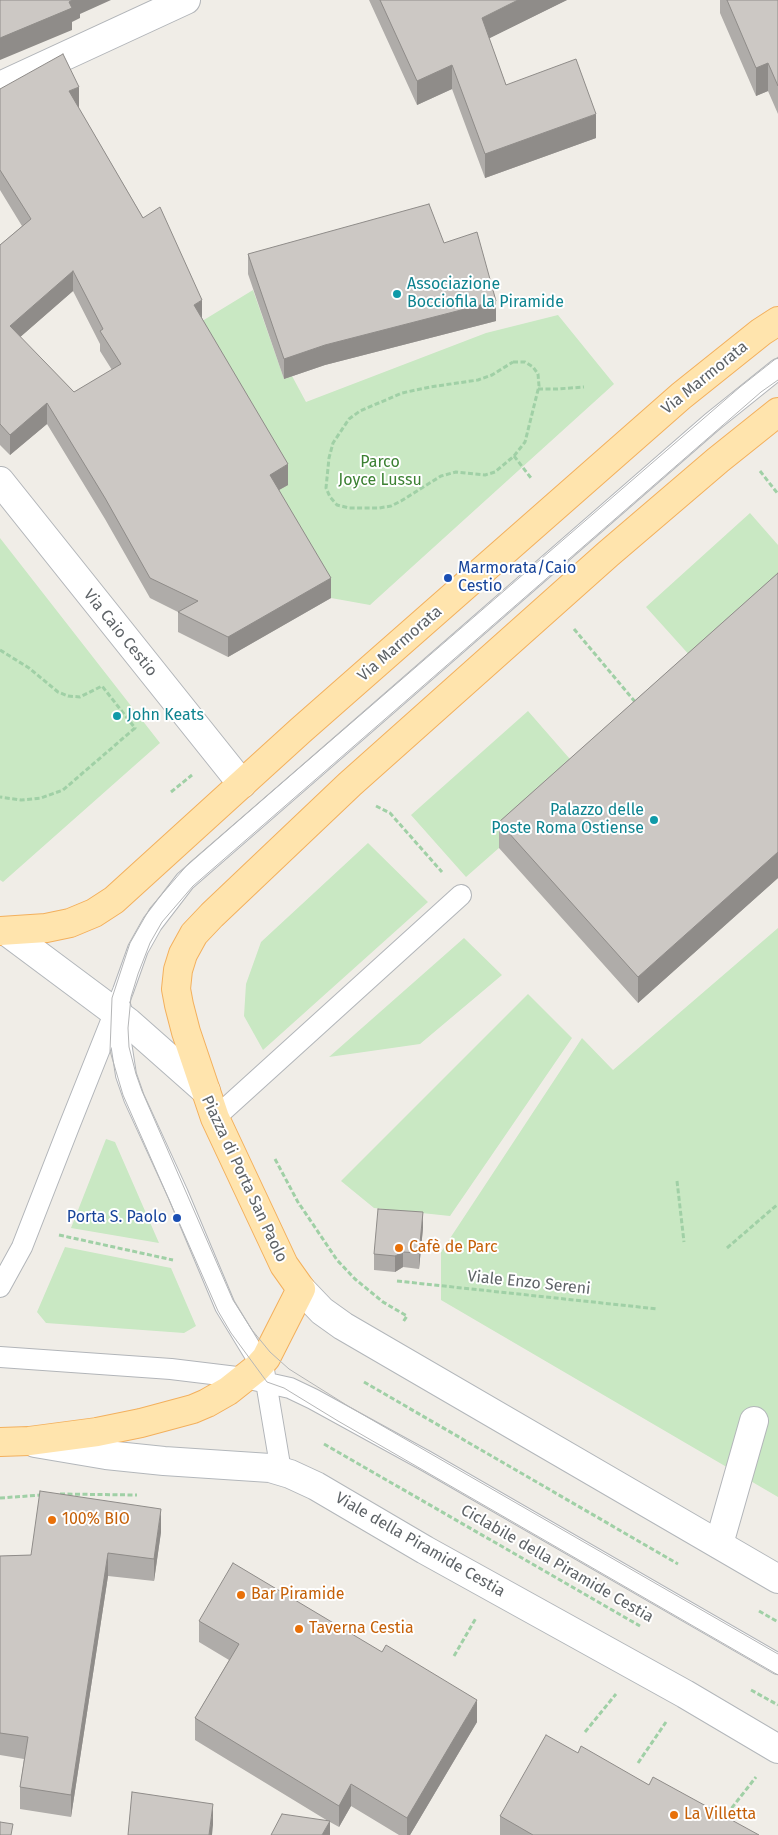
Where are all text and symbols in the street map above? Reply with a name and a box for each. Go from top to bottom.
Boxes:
place label: Associazione Bocciofila la Piramide [407,275,564,313]
marker: Associazione Bocciofila la Piramide [391,288,403,300]
street label: Via Marmorata [658,337,752,419]
park label: Parco Joyce Lussu [338,453,422,491]
place label: Marmorata/Caio Cestio [458,559,576,597]
marker: Marmorata/Caio Cestio [442,572,454,584]
street label: Via Caio Cestio [79,586,161,680]
street label: Via Marmorata [354,602,446,686]
place label: John Keats [127,706,204,726]
marker: John Keats [111,710,123,722]
place label: Palazzo delle Poste Roma Ostiense [491,801,644,839]
marker: Palazzo delle Poste Roma Ostiense [648,814,660,826]
street label: Piazza di Porta San Paolo [197,1093,291,1265]
place label: Porta S. Paolo [67,1208,167,1228]
marker: Porta S. Paolo [171,1212,183,1224]
place label: Cafè de Parc [409,1238,498,1258]
marker: Cafè de Parc [393,1242,405,1254]
street label: Viale Enzo Sereni [467,1267,591,1299]
street label: Viale della Piramide Cestia [332,1488,508,1602]
street label: Ciclabile della Piramide Cestia [457,1501,657,1627]
place label: 100% BIO [62,1510,130,1530]
marker: 100% BIO [46,1514,58,1526]
place label: Bar Piramide [251,1585,344,1605]
marker: Bar Piramide [235,1589,247,1601]
place label: Taverna Cestia [309,1619,414,1639]
marker: Taverna Cestia [293,1623,305,1635]
place label: La Villetta [684,1805,756,1825]
marker: La Villetta [668,1809,680,1821]

